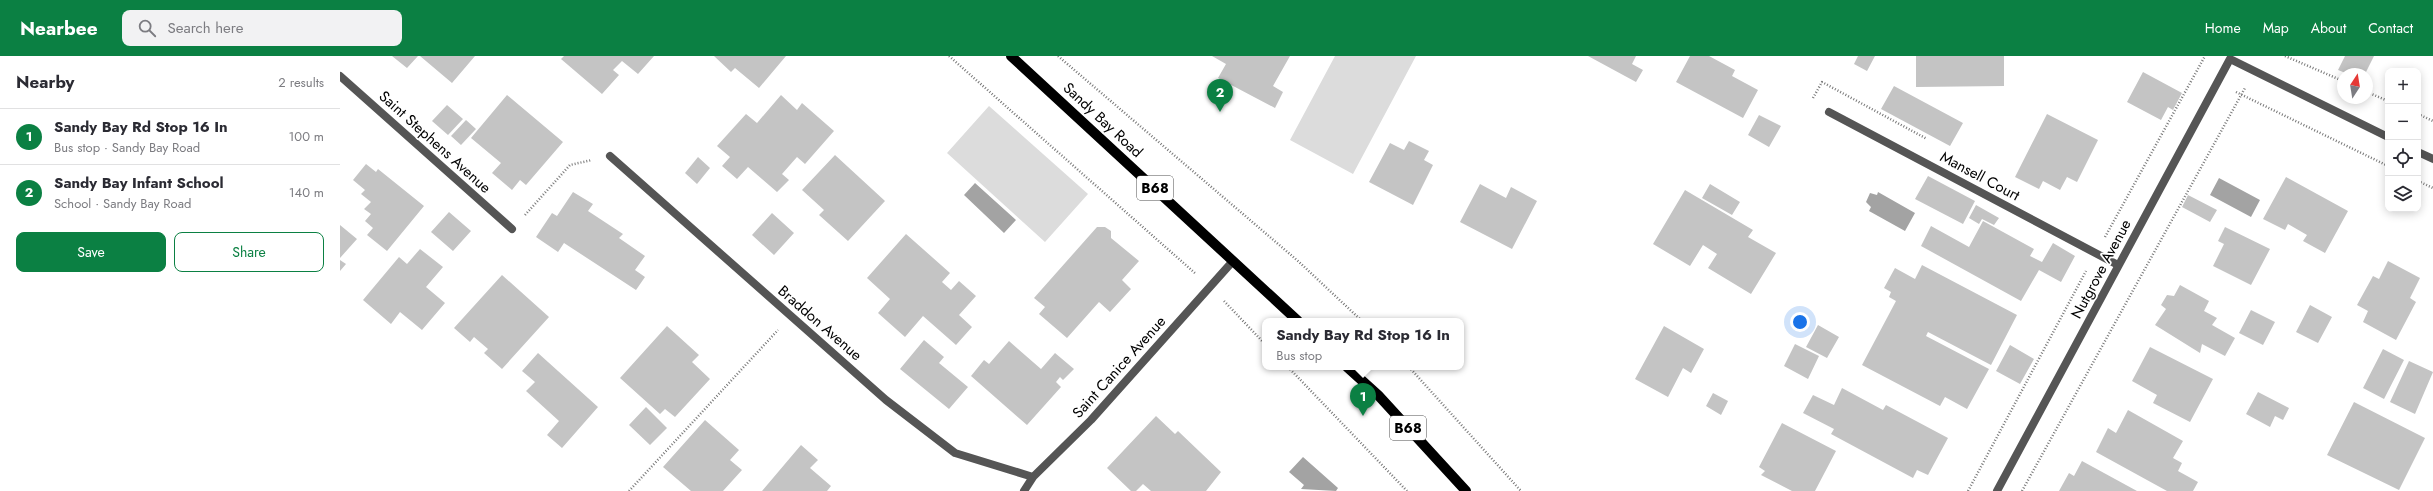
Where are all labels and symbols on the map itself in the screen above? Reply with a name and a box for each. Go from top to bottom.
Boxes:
north arrow [2337,68,2373,104]
street label: Sandy Bay Road [1058,77,1148,163]
pin: 2 [1207,79,1233,112]
street label: Saint Stephens Avenue [374,86,496,199]
street label: Mansell Court [1936,146,2024,206]
road number: B68 [1137,176,1173,200]
street label: Nutgrove Avenue [2065,215,2137,323]
street label: Braddon Avenue [773,280,867,366]
street label: Saint Canice Avenue [1067,311,1171,423]
your location [1790,312,1810,332]
pin: 1 [1350,383,1376,416]
road number: B68 [1390,416,1426,440]

